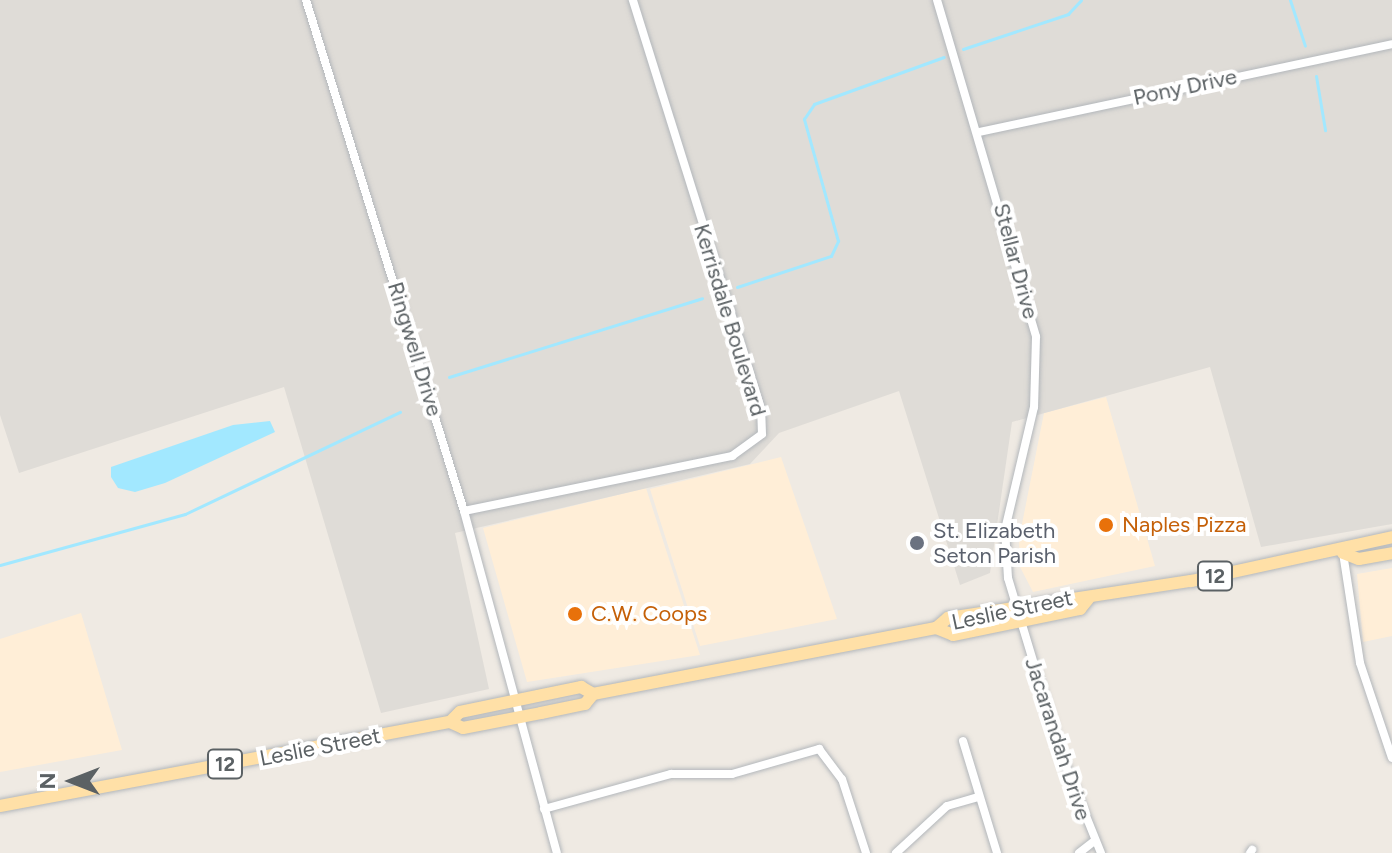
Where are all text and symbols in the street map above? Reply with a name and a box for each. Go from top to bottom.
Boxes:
street label: Pony Drive [1131,63,1239,111]
street label: Stellar Drive [988,200,1044,322]
street label: Kerrisdale Boulevard [688,221,772,419]
street label: Ringwell Drive [382,279,448,419]
place label: Naples Pizza [1122,512,1246,538]
marker: Naples Pizza [1097,516,1115,534]
place label: St. Elizabeth Seton Parish [933,517,1056,568]
marker: St. Elizabeth Seton Parish [908,534,926,552]
road number: 12 [1195,560,1235,592]
street label: Leslie Street [949,584,1075,636]
place label: C.W. Coops [591,601,707,627]
marker: C.W. Coops [566,605,584,623]
street label: Jacarandah Drive [1019,654,1097,824]
street label: Leslie Street [257,722,383,772]
north arrow [32,741,112,821]
road number: 12 [205,748,245,780]
text: N [34,773,61,790]

